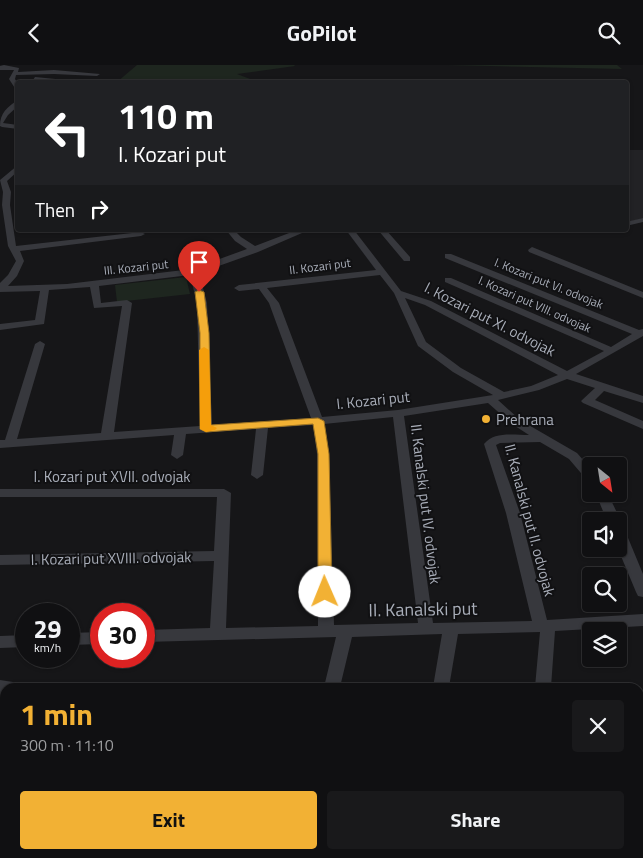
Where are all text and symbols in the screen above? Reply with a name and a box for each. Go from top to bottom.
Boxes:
text: GoPilot [287,16,356,50]
icon: back [20,19,48,47]
icon: search [595,19,623,47]
text: 110 m [118,89,214,143]
icon: left [35,100,100,165]
text: I. Kozari put [118,137,226,171]
text: Then [35,195,75,224]
icon: right [85,195,113,223]
pin [178,241,220,292]
icon: arrive [185,248,213,276]
street label: I. Kozari put VI. odvojak [492,252,606,314]
street label: II. Kozari put [288,253,353,279]
street label: III. Kozari put [103,254,170,280]
street label: I. Kozari put VIII. odvojak [476,271,595,338]
street label: I. Kozari put XI. odvojak [420,276,560,362]
street label: I. Kozari put [335,385,412,415]
place label: Prehrana [496,408,554,431]
marker: Prehrana [480,413,492,425]
street label: II. Kanalski put IV. odvojak [405,423,447,585]
street label: II. Kanalski put II. odvojak [499,441,561,599]
north arrow [582,457,628,503]
map controls [582,457,627,667]
street label: I. Kozari put XVII. odvojak [34,465,190,488]
button: sound [582,512,627,557]
street label: I. Kozari put XVIII. odvojak [31,545,191,571]
position arrow [298,565,350,617]
button: search [582,567,627,612]
street label: II. Kanalski put [368,595,478,623]
speed limit sign: 30 [90,603,155,668]
text: 29 [33,610,62,648]
button: layers [582,622,627,667]
text: km/h [34,638,61,657]
text: 1 min [20,691,93,737]
button: close [572,700,624,752]
text: 300 m · 11:10 [20,733,114,757]
button: Exit [20,791,317,849]
button: Share [327,791,624,849]

